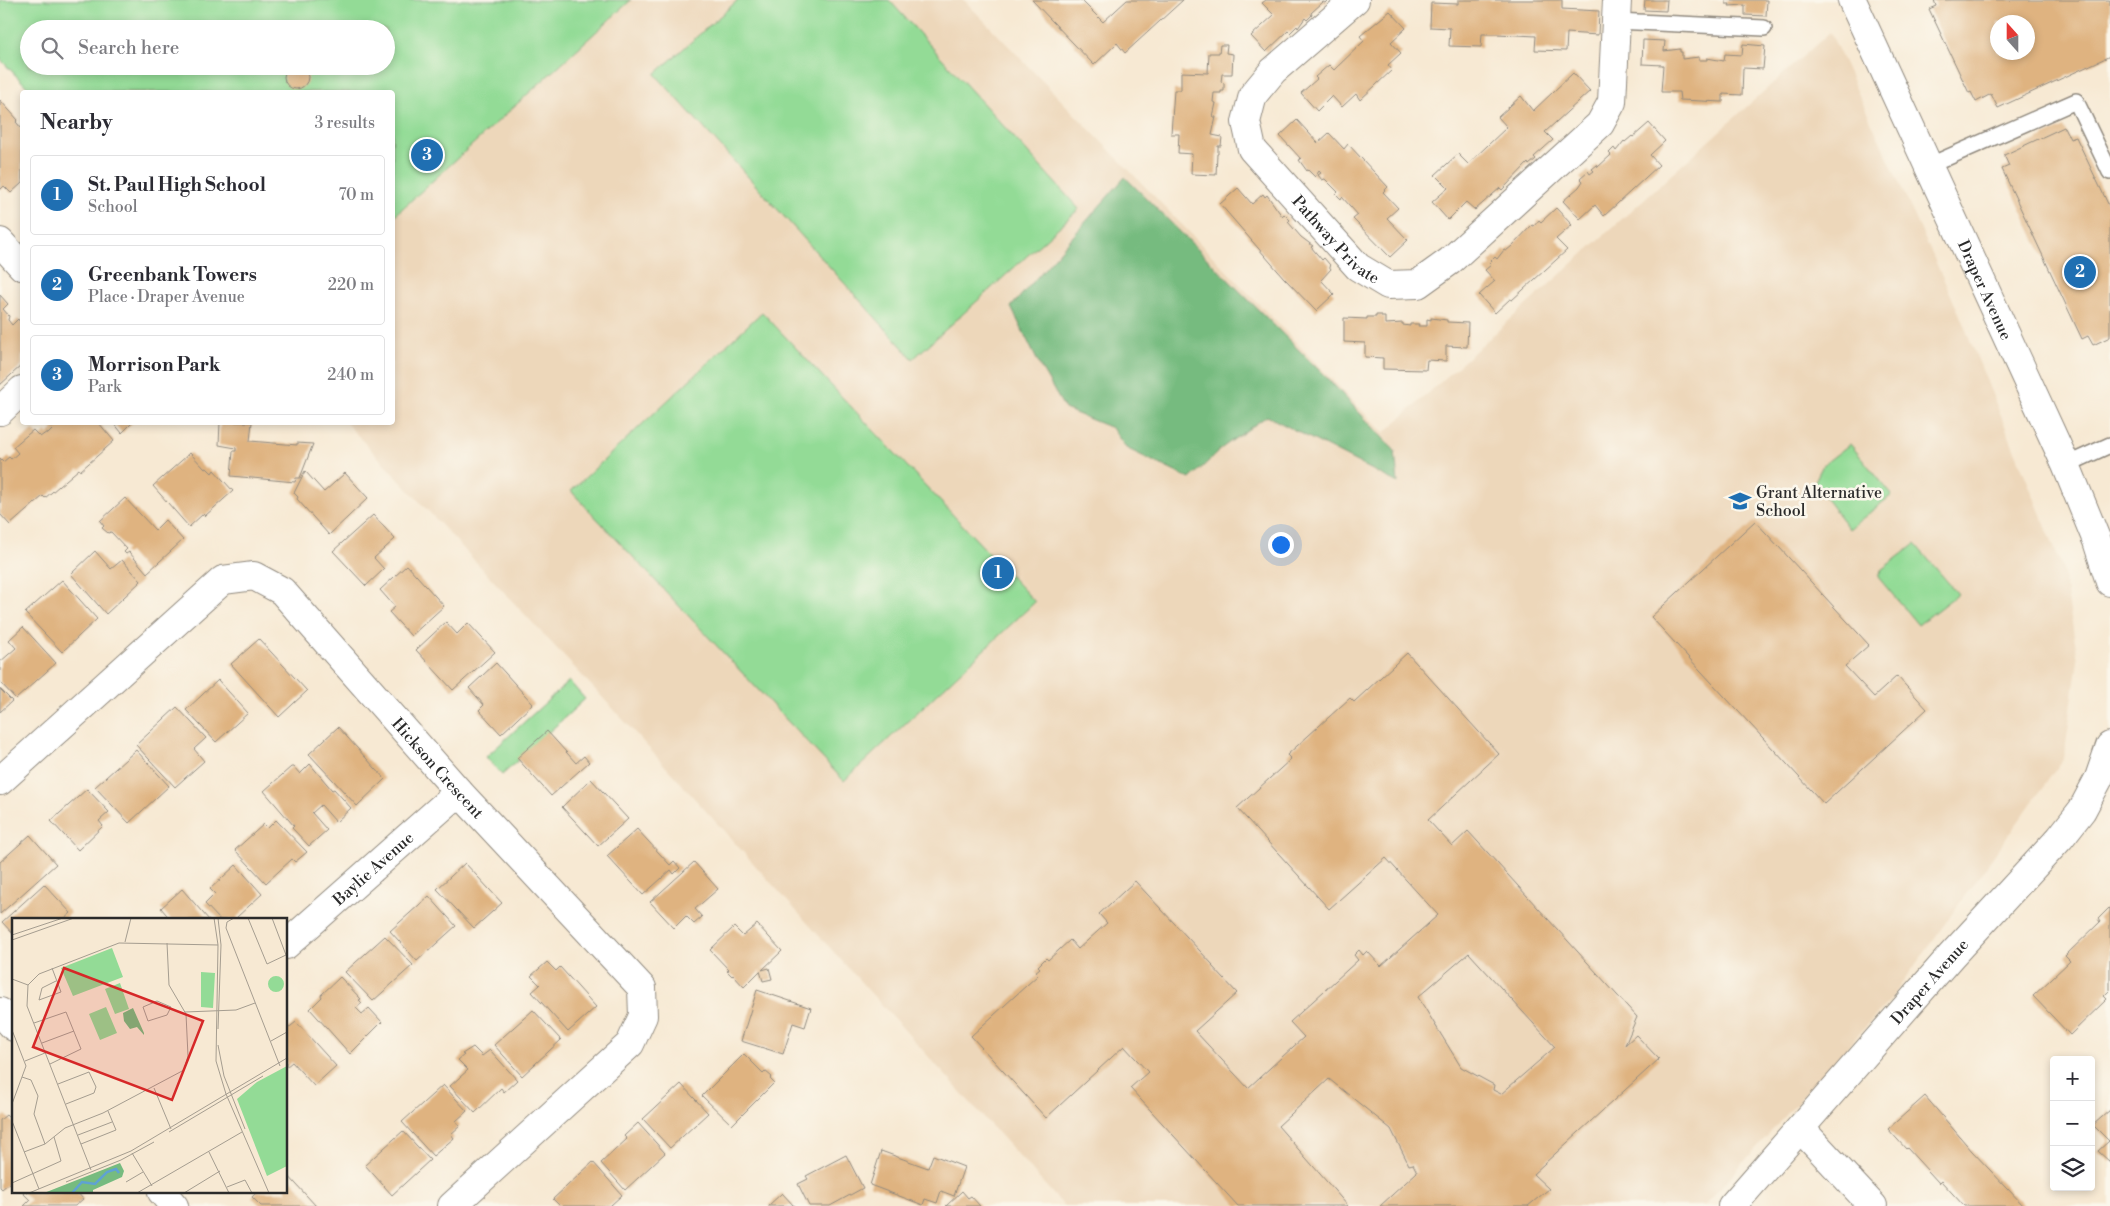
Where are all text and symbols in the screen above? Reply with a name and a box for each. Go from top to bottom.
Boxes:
north arrow [1990,15,2035,60]
search box [20,20,395,75]
icon: search [38,34,66,62]
text: Search here [78,36,179,60]
text: Nearby [40,110,113,136]
text: 3 results [314,113,375,133]
pin: 3 [411,136,443,174]
text: St. Paul High School [88,173,266,197]
text: 1 [53,185,61,205]
text: 70 m [338,185,374,205]
street label: Pathway Private [1287,192,1383,289]
text: School [88,197,137,217]
street label: Draper Avenue [1953,237,2016,343]
pin: 2 [2064,253,2096,291]
text: Greenbank Towers [88,263,257,287]
text: 2 [52,275,62,295]
text: 220 m [328,275,374,295]
text: Place · Draper Avenue [88,287,245,307]
text: Morrison Park [88,353,220,377]
text: 3 [52,365,62,385]
text: 240 m [327,365,374,385]
text: Park [88,377,121,397]
place label: Grant Alternative School [1756,483,1882,521]
school or university icon: Grant Alternative School [1727,488,1753,514]
your location [1268,532,1294,558]
pin: 1 [982,554,1014,592]
street label: Hickson Crescent [387,714,488,823]
street label: Baylie Avenue [328,828,418,911]
inset map [12,918,288,1194]
street label: Draper Avenue [1887,935,1973,1029]
map controls [2050,1056,2095,1191]
button: + [2050,1056,2095,1101]
button: − [2050,1101,2095,1146]
button: layers [2050,1146,2095,1191]

